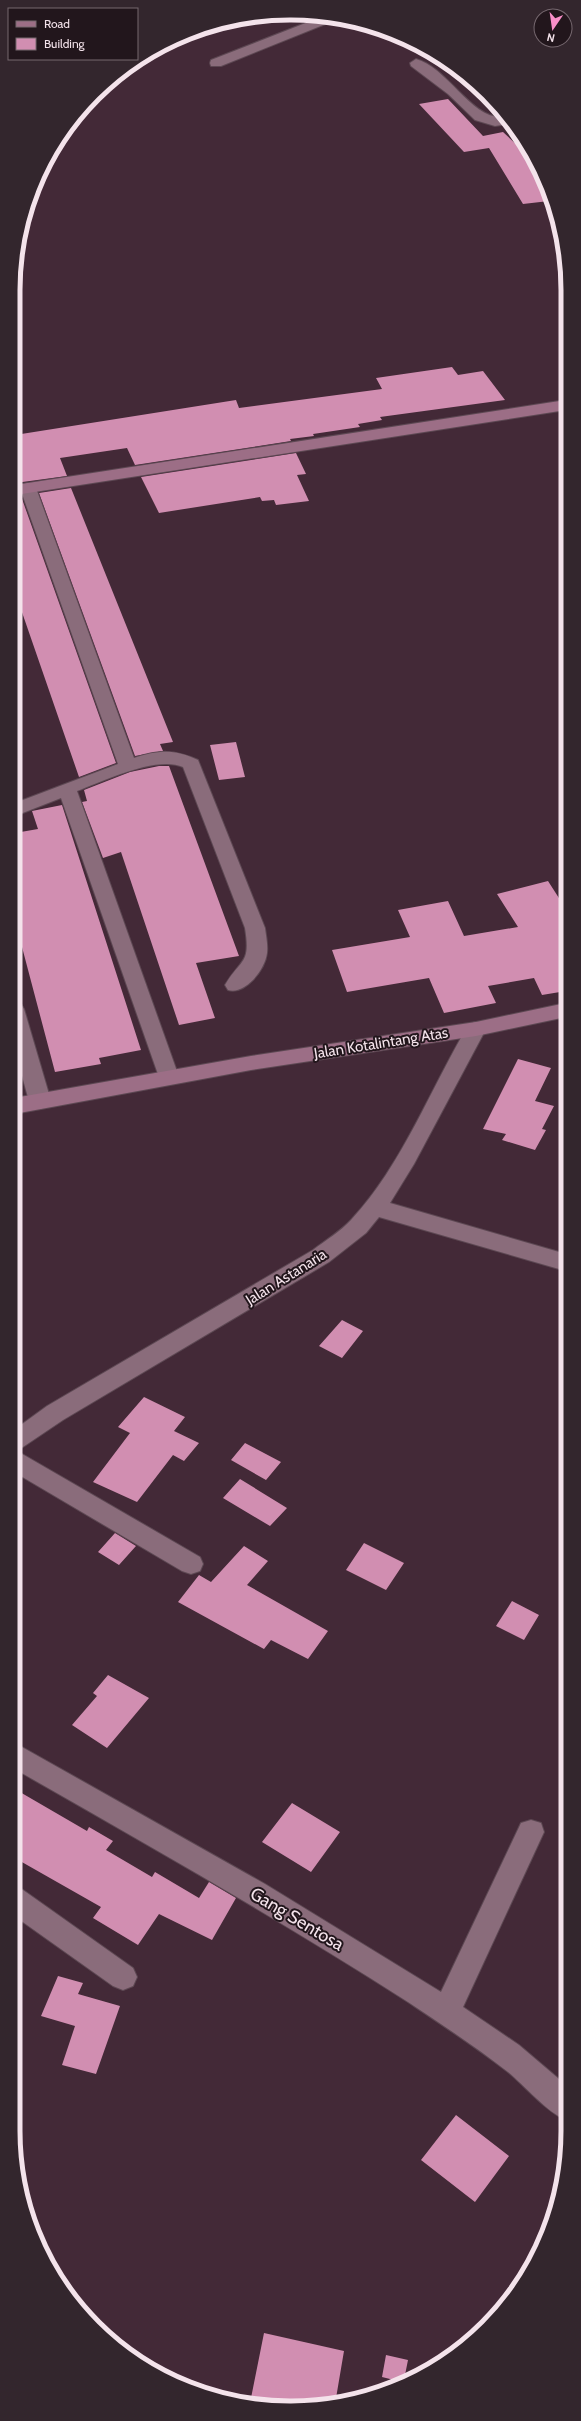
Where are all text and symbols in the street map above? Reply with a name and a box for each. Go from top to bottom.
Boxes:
legend [8,8,138,60]
north arrow [533,8,573,48]
text: Road [44,16,70,31]
text: N [545,30,556,45]
text: Building [44,36,86,51]
street label: Jalan Kotalintang Atas [312,1024,449,1063]
street label: Jalan Astanaria [241,1245,330,1309]
street label: Gang Sentosa [246,1882,348,1956]

